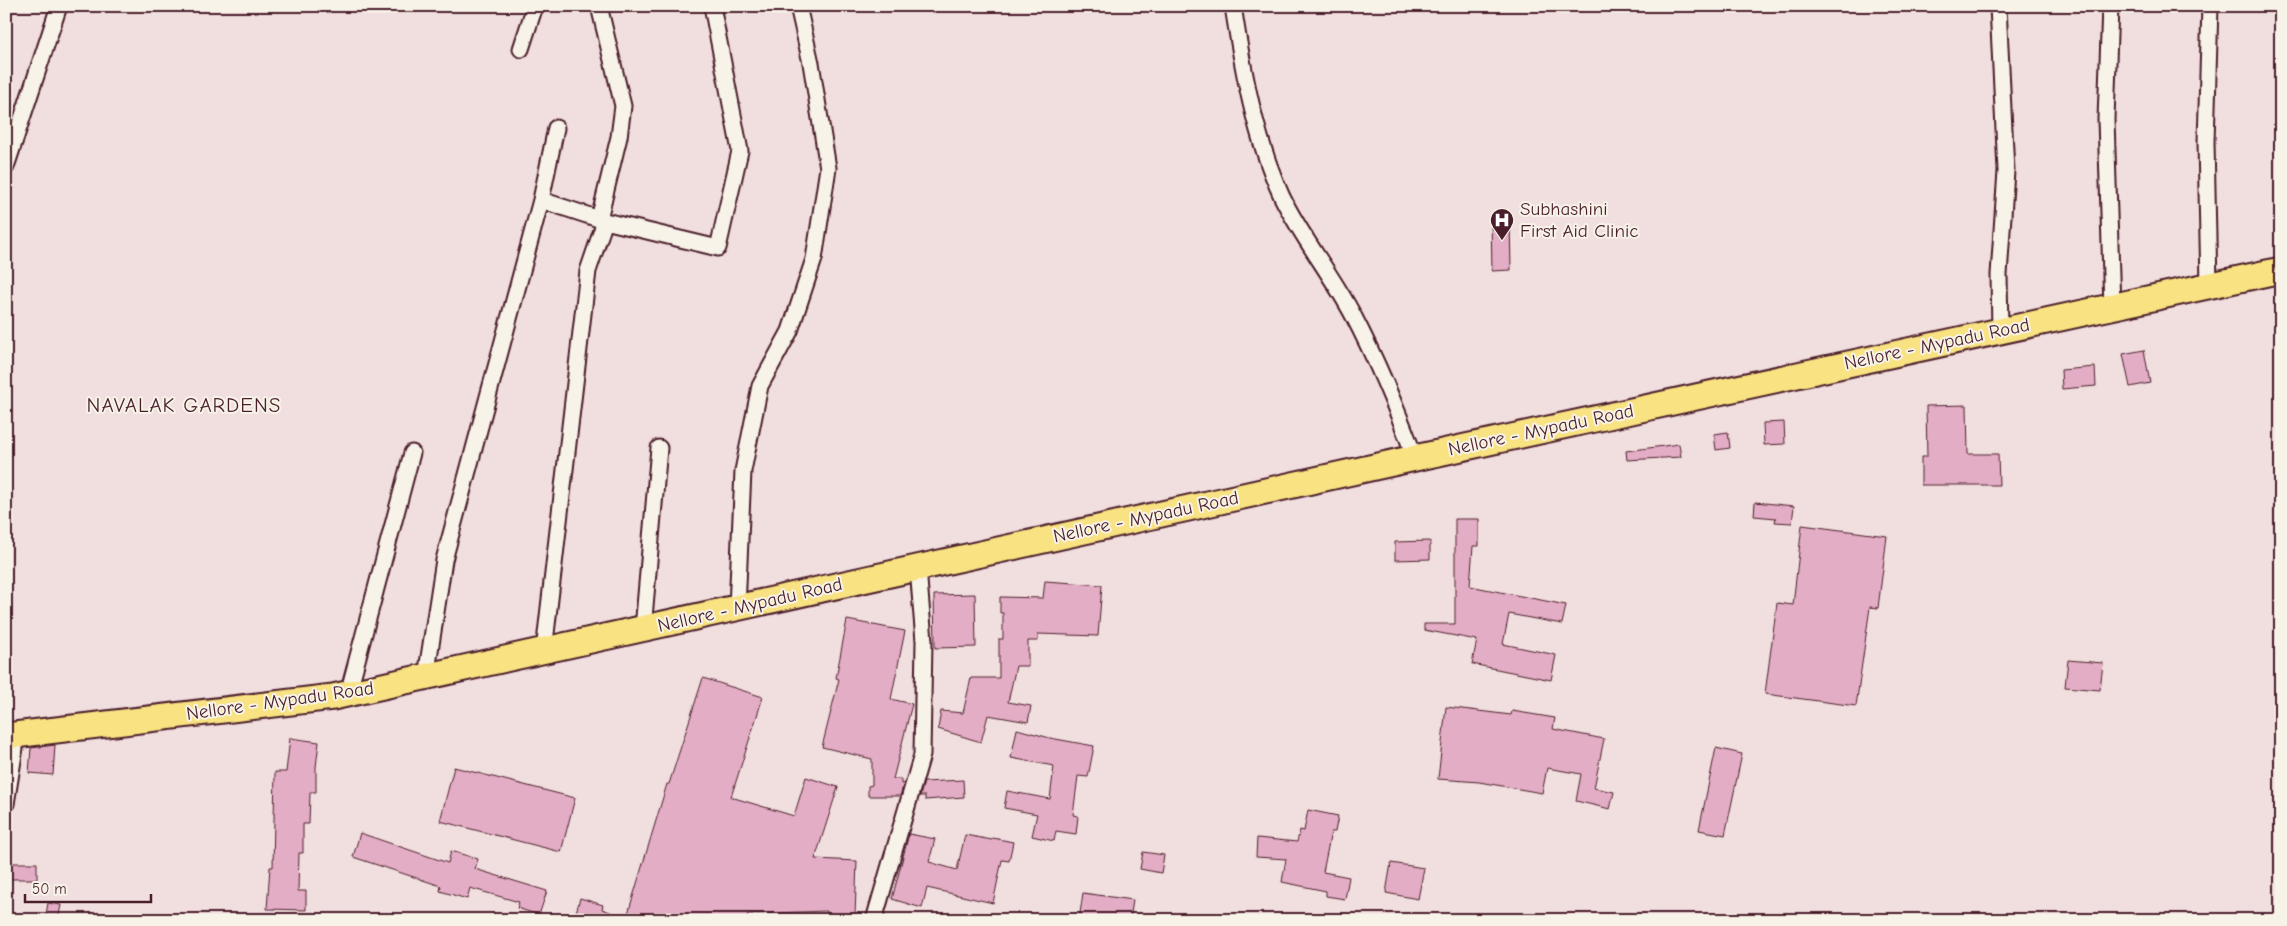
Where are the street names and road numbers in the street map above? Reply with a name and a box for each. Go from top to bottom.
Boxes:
street label: Nellore - Mypadu Road [1842,314,2032,374]
street label: Nellore - Mypadu Road [1446,400,1636,460]
street label: Nellore - Mypadu Road [1051,487,1241,547]
street label: Nellore - Mypadu Road [656,573,844,637]
street label: Nellore - Mypadu Road [185,677,375,725]

